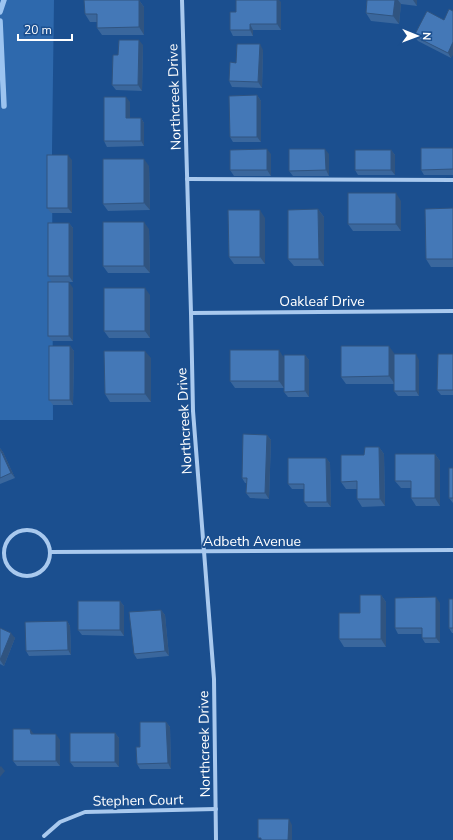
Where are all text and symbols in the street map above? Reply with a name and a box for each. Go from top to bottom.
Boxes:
scale bar [18,16,72,42]
north arrow [397,16,437,56]
text: 20 m [24,22,52,38]
text: N [419,32,434,40]
street label: Northcreek Drive [163,43,186,151]
street label: Oakleaf Drive [279,292,365,311]
street label: Northcreek Drive [172,367,197,475]
street label: Adbeth Avenue [203,532,301,551]
street label: Northcreek Drive [194,691,215,797]
street label: Stephen Court [92,790,184,811]

